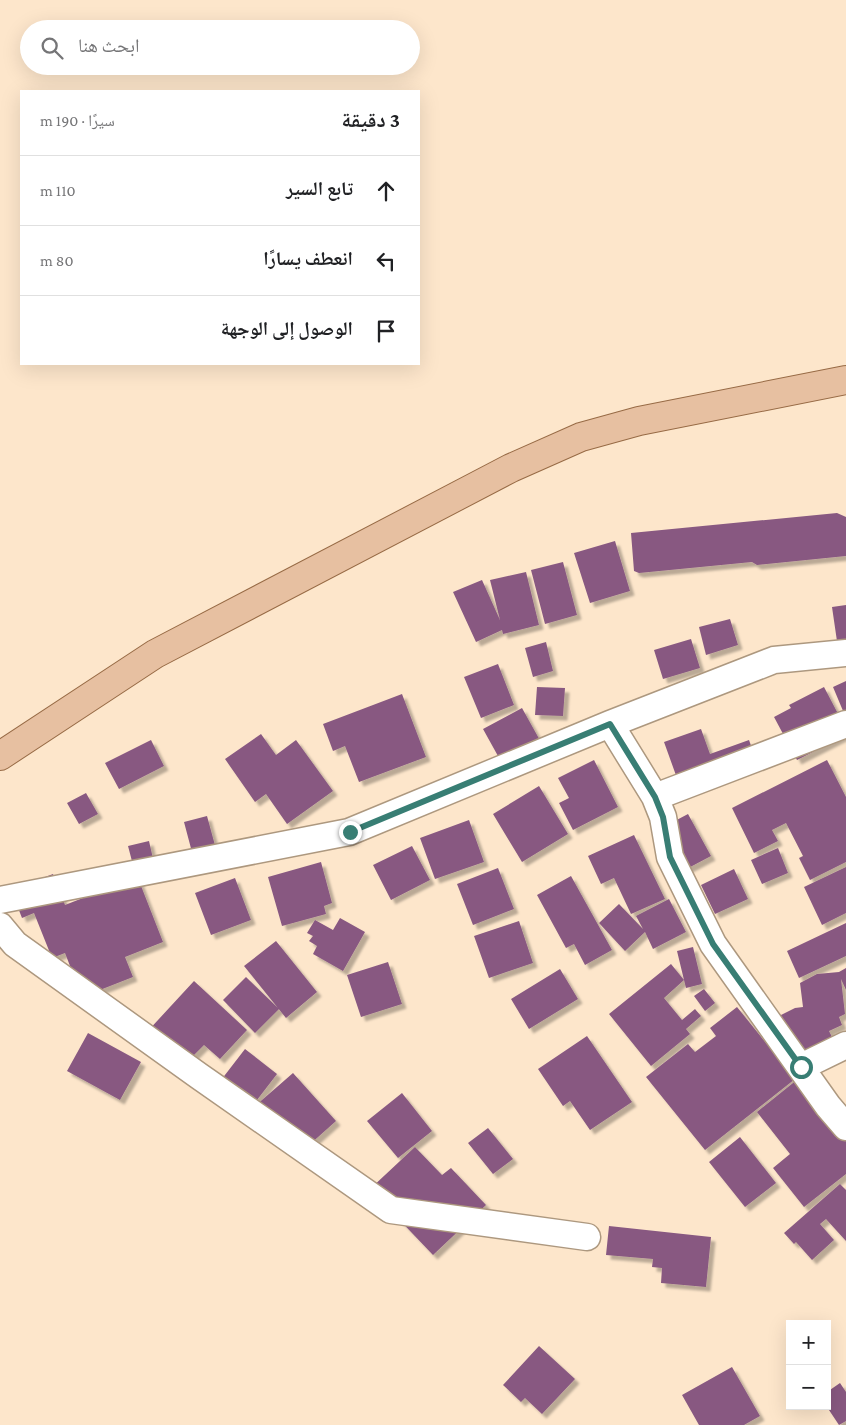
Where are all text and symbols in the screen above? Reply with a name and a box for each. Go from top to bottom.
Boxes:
search box [20,20,420,75]
icon: search [38,34,66,62]
text: ابحث هنا [78,35,140,56]
text: 3 دقيقة [342,108,400,132]
text: سيرًا · 190 m [40,112,115,129]
icon: ahead [372,177,400,205]
text: تابع السير [286,178,353,199]
text: 110 m [40,182,76,199]
icon: left [372,247,400,275]
text: انعطف يسارًا [263,248,353,269]
text: 80 m [40,252,74,269]
icon: arrive [372,317,400,345]
text: الوصول إلى الوجهة [221,318,353,339]
route end [339,821,362,844]
route start [790,1056,813,1079]
map controls [786,1320,831,1410]
button: + [786,1320,831,1365]
button: − [786,1365,831,1410]

